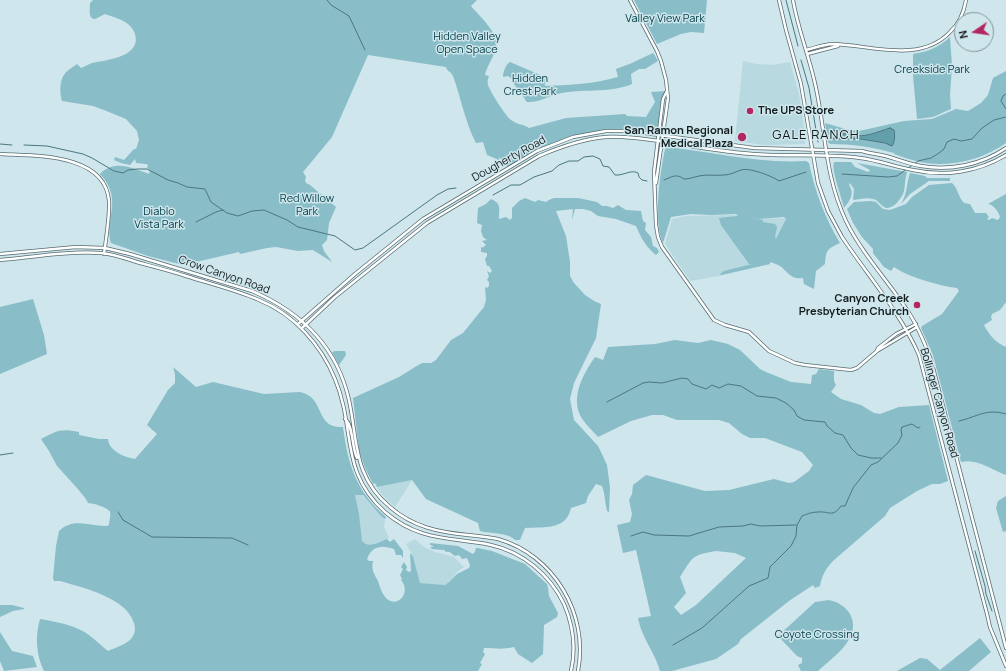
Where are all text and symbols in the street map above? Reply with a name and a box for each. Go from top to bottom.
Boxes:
park label: Valley View Park [625,12,705,26]
north arrow [954,12,994,52]
text: N [955,29,971,40]
park label: Hidden Valley Open Space [433,30,501,56]
park label: Creekside Park [894,63,970,77]
park label: Hidden Crest Park [504,72,556,98]
place label: The UPS Store [758,104,834,118]
marker: The UPS Store [745,106,755,116]
place label: San Ramon Regional Medical Plaza [624,124,733,150]
district label: GALE RANCH [772,127,860,143]
marker: San Ramon Regional Medical Plaza [736,131,748,143]
street label: Dougherty Road [470,133,548,185]
park label: Red Willow Park [280,192,334,218]
park label: Diablo Vista Park [134,205,184,231]
street label: Crow Canyon Road [177,253,271,297]
place label: Canyon Creek Presbyterian Church [799,292,909,318]
marker: Canyon Creek Presbyterian Church [912,300,922,310]
street label: Bollinger Canyon Road [917,346,961,460]
park label: Coyote Crossing [775,628,859,642]

